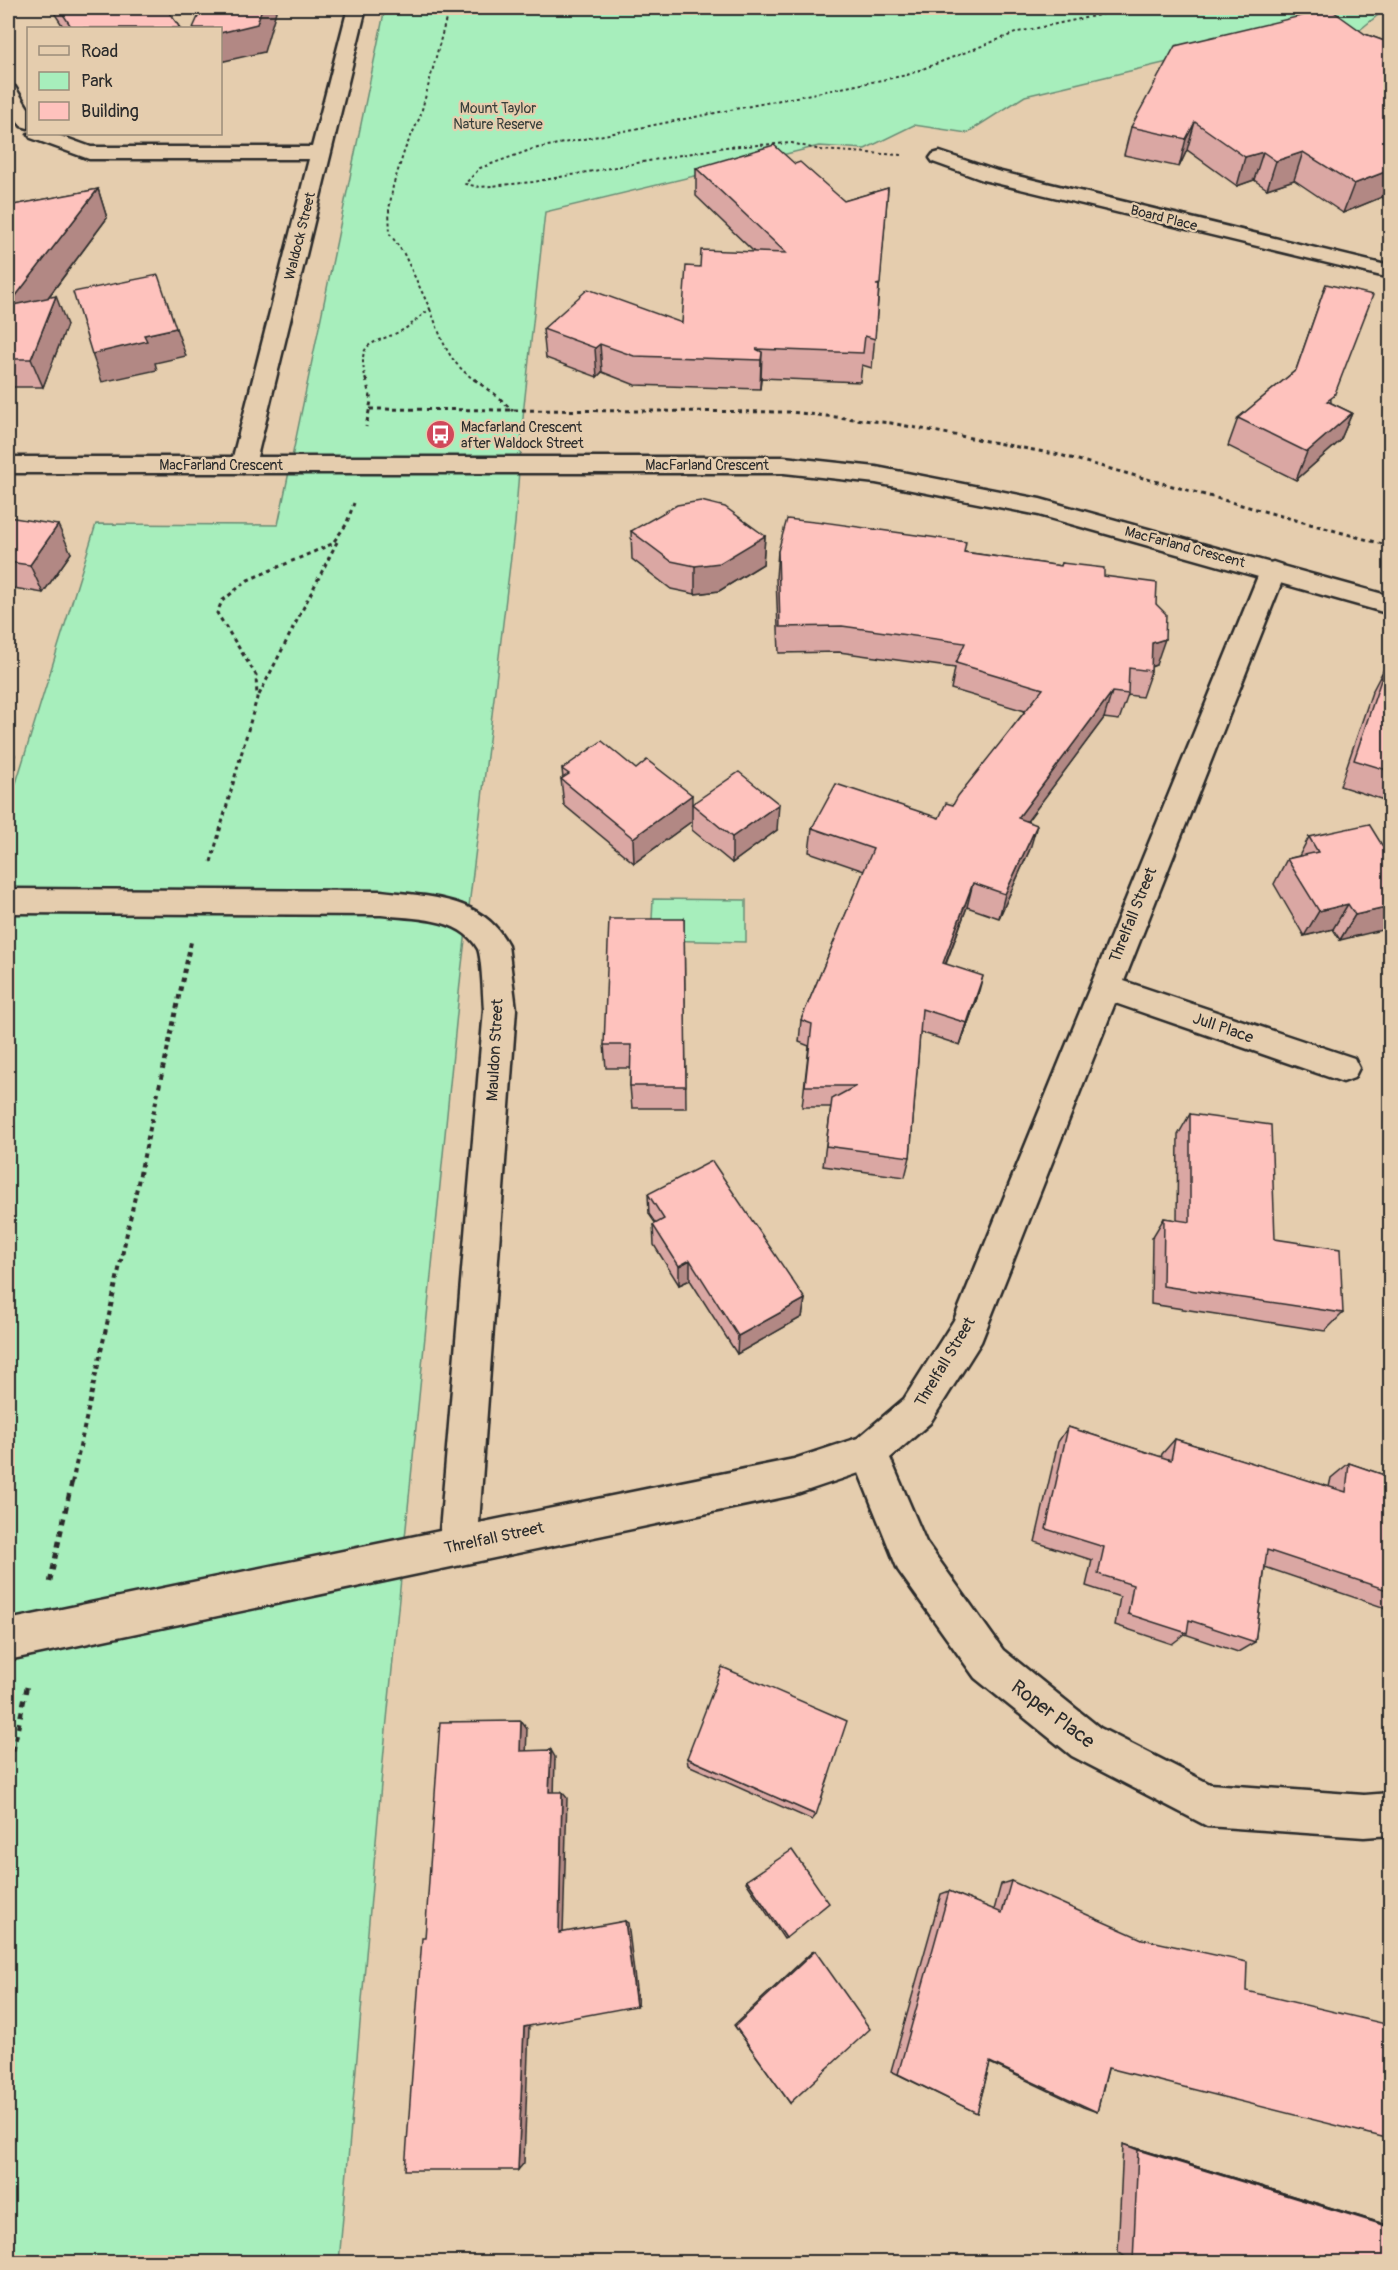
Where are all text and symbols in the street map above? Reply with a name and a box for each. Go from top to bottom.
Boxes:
legend [27,27,222,135]
text: Road [81,40,118,63]
text: Park [81,70,113,93]
text: Building [81,100,139,123]
park label: Mount Taylor Nature Reserve [453,100,543,133]
street label: Waldock Street [281,190,319,282]
street label: Board Place [1129,202,1199,235]
bus stop icon: Macfarland Crescent after Waldock Street [424,419,456,451]
place label: Macfarland Crescent after Waldock Street [461,419,584,452]
street label: MacFarland Crescent [159,457,283,474]
street label: MacFarland Crescent [645,457,769,474]
street label: MacFarland Crescent [1123,523,1247,571]
street label: Threlfall Street [1105,864,1161,966]
street label: Mauldon Street [482,998,508,1102]
street label: Jull Place [1190,1008,1256,1048]
street label: Threlfall Street [910,1313,980,1411]
street label: Threlfall Street [442,1518,546,1558]
street label: Roper Place [1006,1674,1100,1754]

